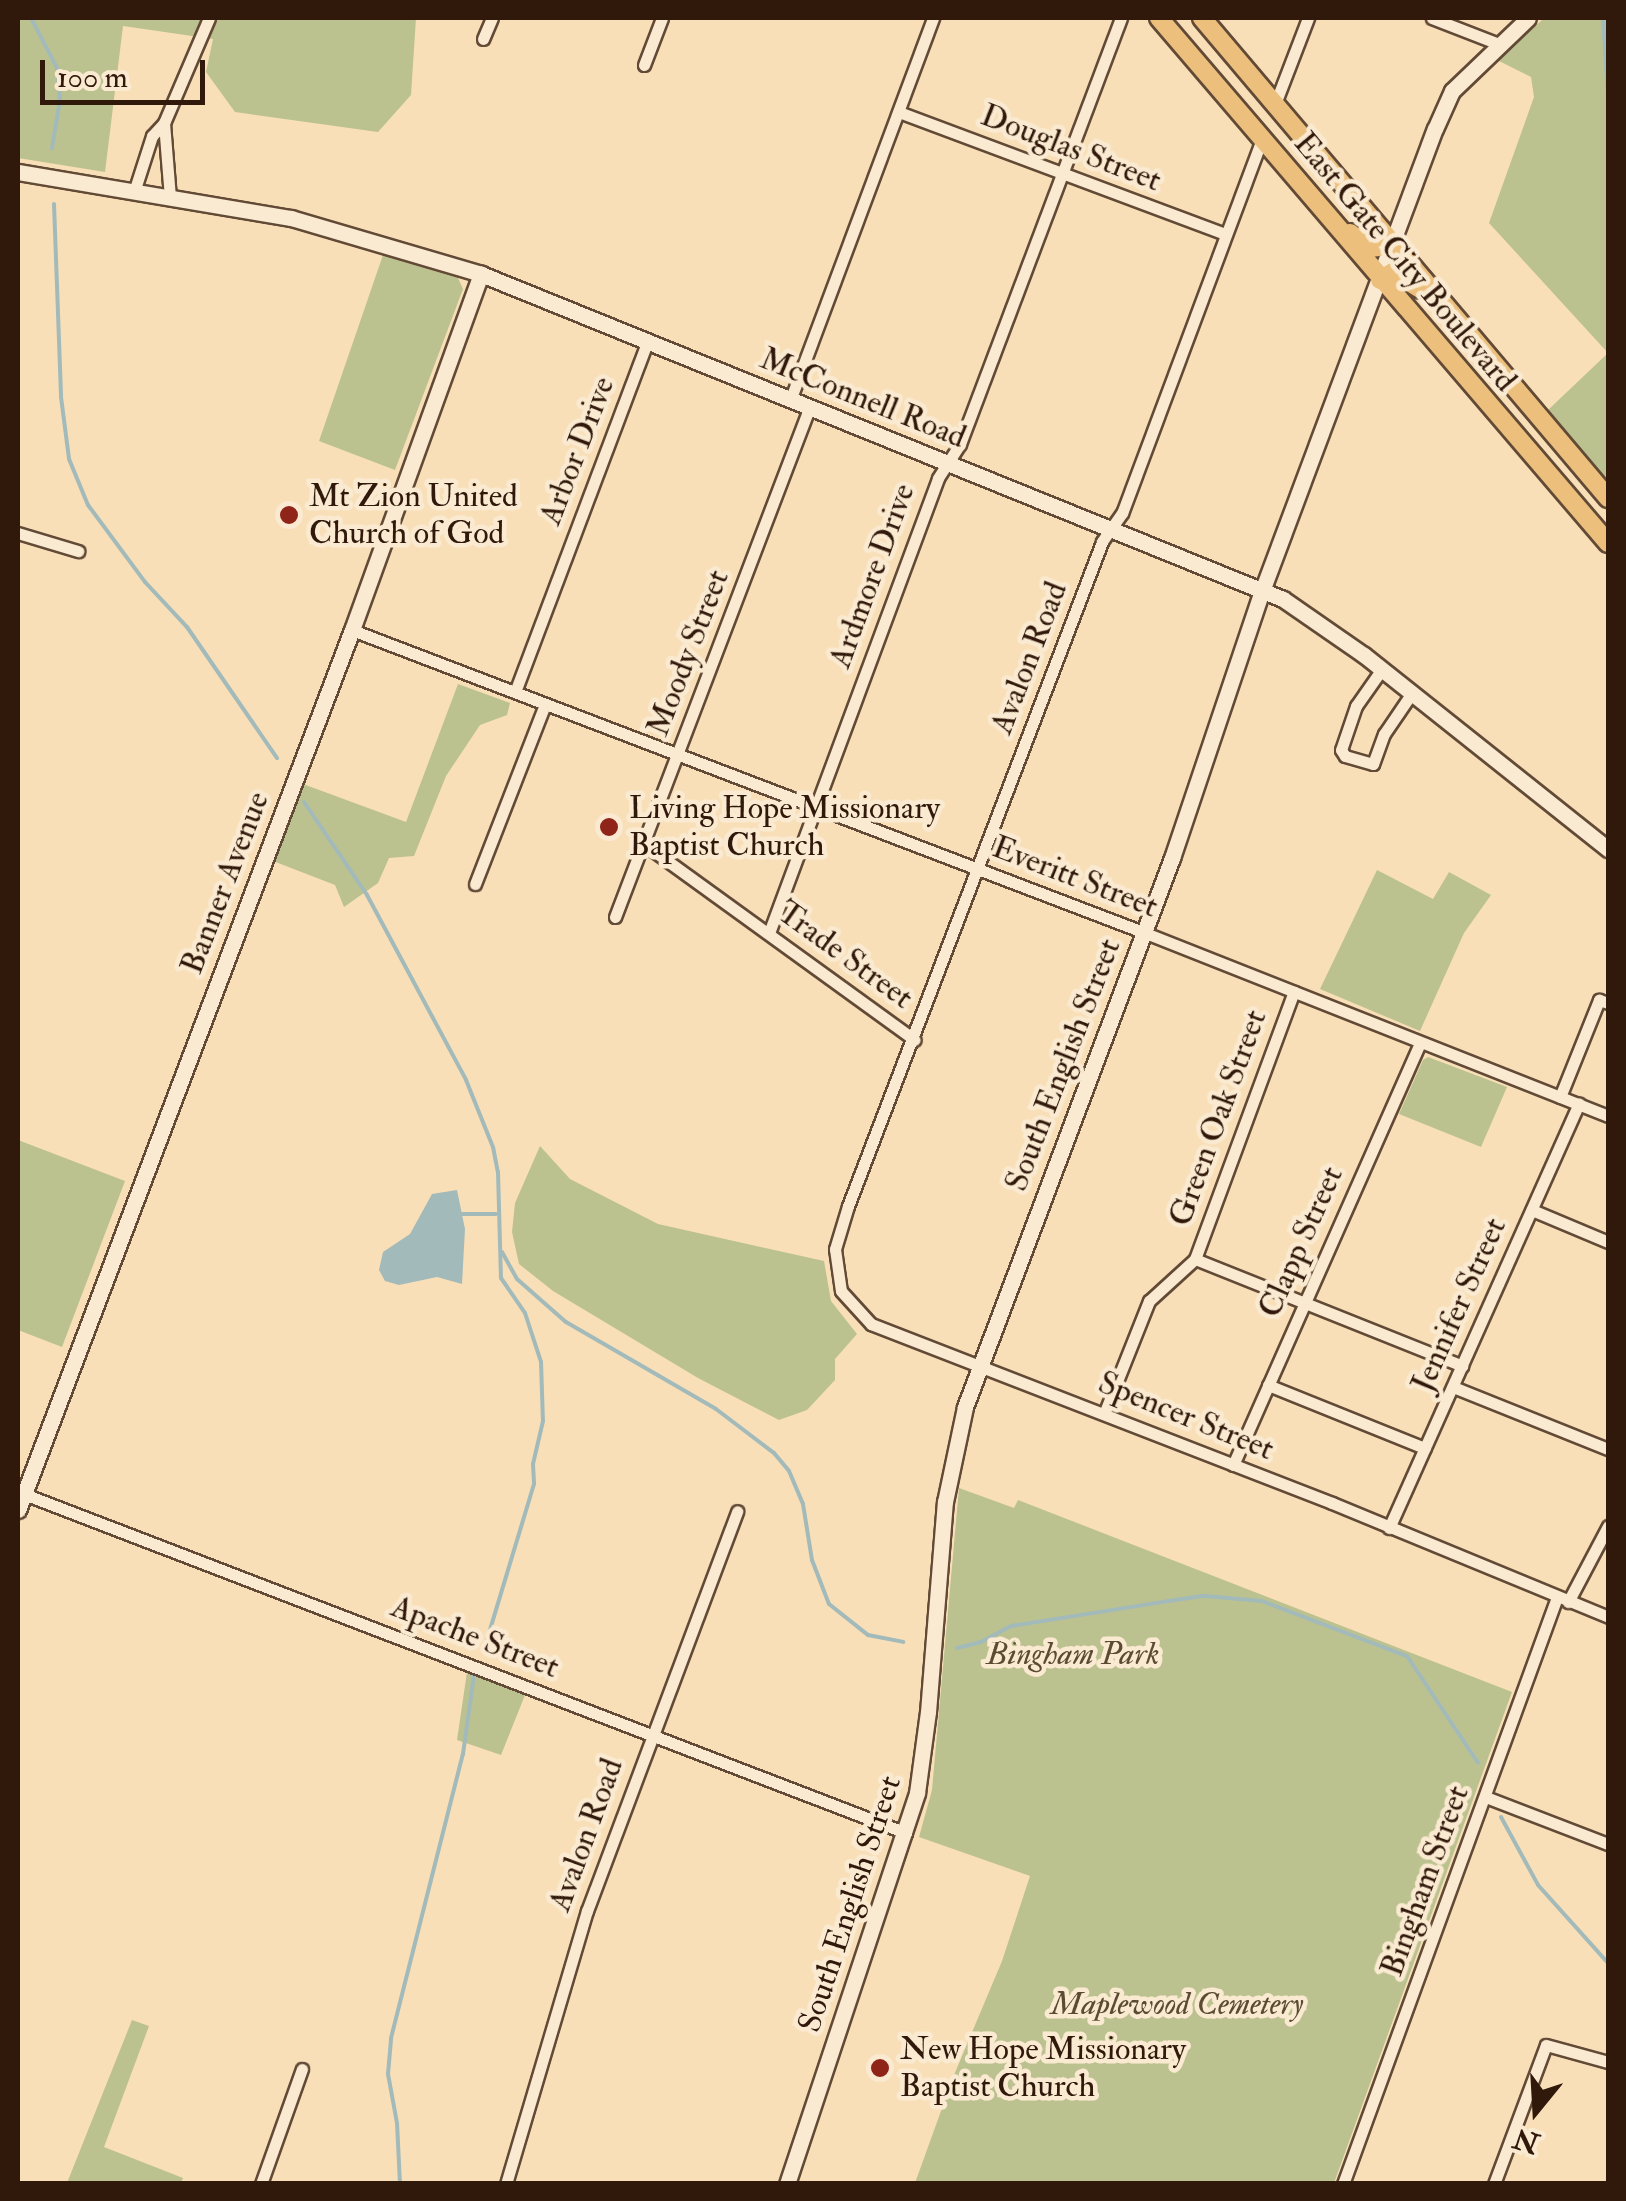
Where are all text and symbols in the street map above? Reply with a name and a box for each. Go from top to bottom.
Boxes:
scale bar [45,40,210,102]
text: 100 m [57,59,128,96]
street label: Douglas Street [975,96,1167,200]
street label: East Gate City Boulevard [1285,125,1525,399]
street label: McConnell Road [754,339,972,457]
street label: Arbor Drive [531,372,623,530]
place label: Mt Zion United Church of God [309,478,518,553]
street label: Ardmore Drive [821,479,923,673]
marker: Mt Zion United Church of God [278,504,300,526]
street label: Moody Street [639,565,737,741]
street label: Avalon Road [982,576,1076,740]
street label: Banner Avenue [173,787,277,979]
place label: Living Hope Missionary Baptist Church [629,790,940,865]
marker: Living Hope Missionary Baptist Church [598,816,620,838]
street label: Everitt Street [987,828,1163,926]
street label: Trade Street [770,893,920,1017]
street label: South English Street [997,933,1129,1197]
street label: Green Oak Street [1161,1005,1275,1231]
street label: Clapp Street [1251,1161,1351,1323]
street label: Jennifer Street [1404,1212,1514,1398]
street label: Spencer Street [1093,1363,1279,1469]
street label: Apache Street [386,1587,564,1687]
park label: Bingham Park [986,1635,1160,1673]
street label: Avalon Road [541,1753,631,1917]
street label: South English Street [790,1771,910,2037]
street label: Bingham Street [1373,1780,1477,1982]
park label: Maplewood Cemetery [1051,1985,1303,2023]
place label: New Hope Missionary Baptist Church [900,2031,1186,2106]
marker: New Hope Missionary Baptist Church [869,2057,891,2079]
north arrow [1486,2061,1586,2161]
text: N [1509,2119,1544,2161]

